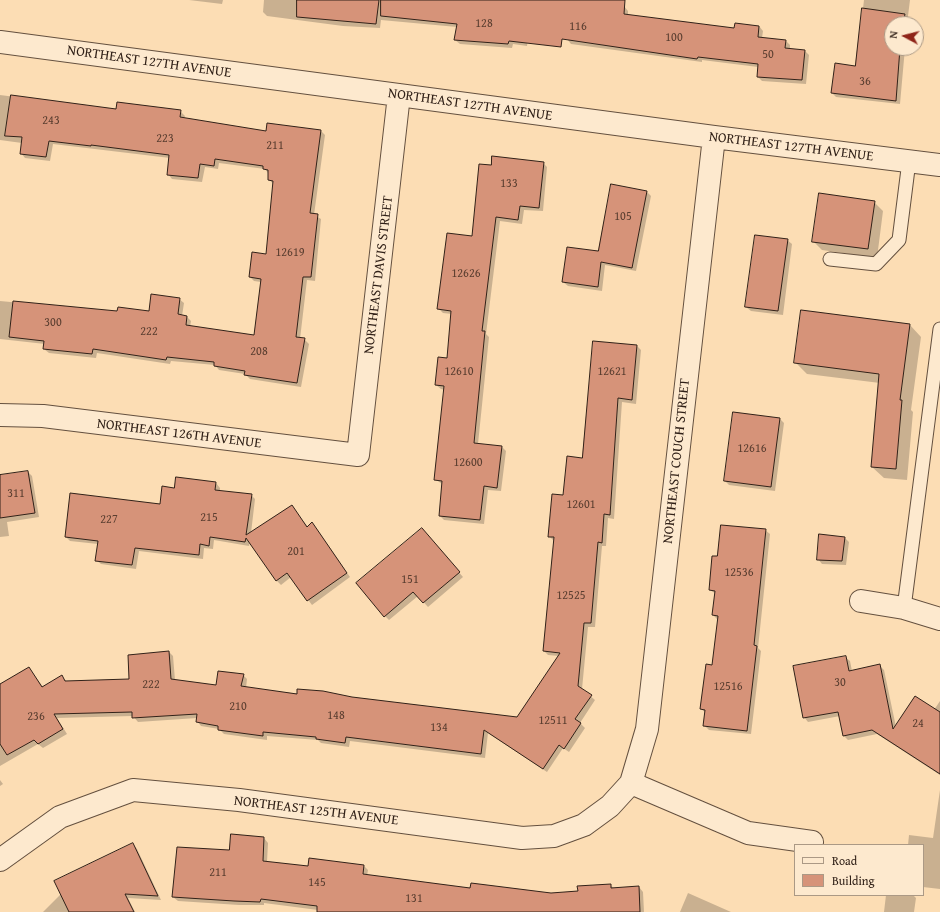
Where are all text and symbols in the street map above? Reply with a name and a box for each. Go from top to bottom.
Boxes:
north arrow [884,16,924,56]
house number: 128 [475,17,493,31]
house number: 116 [569,20,587,34]
text: N [885,30,901,39]
house number: 100 [665,31,683,45]
street label: NORTHEAST 127TH AVENUE [66,42,232,82]
house number: 50 [762,48,774,62]
house number: 36 [859,75,871,89]
street label: NORTHEAST 127TH AVENUE [387,85,553,125]
house number: 243 [42,114,60,128]
street label: NORTHEAST 127TH AVENUE [708,129,874,165]
house number: 223 [156,132,174,146]
house number: 211 [266,139,284,153]
house number: 133 [500,177,518,191]
street label: NORTHEAST DAVIS STREET [361,195,397,355]
house number: 105 [614,210,632,224]
house number: 12619 [276,246,304,260]
house number: 12626 [452,267,480,281]
house number: 300 [44,316,62,330]
house number: 222 [140,325,158,339]
house number: 208 [250,345,268,359]
house number: 12610 [445,365,473,379]
house number: 12621 [598,365,626,379]
street label: NORTHEAST COUCH STREET [660,378,694,544]
street label: NORTHEAST 126TH AVENUE [96,416,262,452]
house number: 12616 [738,442,766,456]
house number: 12600 [454,456,482,470]
house number: 311 [7,487,25,501]
house number: 12601 [567,498,595,512]
house number: 215 [200,511,218,525]
house number: 227 [100,513,118,527]
house number: 201 [287,545,305,559]
house number: 12536 [725,566,753,580]
house number: 151 [401,573,419,587]
house number: 12525 [557,589,585,603]
house number: 30 [834,676,846,690]
house number: 222 [142,678,160,692]
house number: 12516 [714,680,742,694]
house number: 210 [229,700,247,714]
house number: 148 [327,709,345,723]
house number: 236 [27,710,45,724]
house number: 12511 [539,714,567,728]
house number: 24 [912,717,924,731]
house number: 134 [430,721,448,735]
street label: NORTHEAST 125TH AVENUE [233,793,399,829]
legend [794,844,924,896]
text: Road [832,852,857,869]
house number: 211 [209,866,227,880]
text: Building [832,872,875,889]
house number: 145 [308,876,326,890]
house number: 131 [405,892,423,906]

